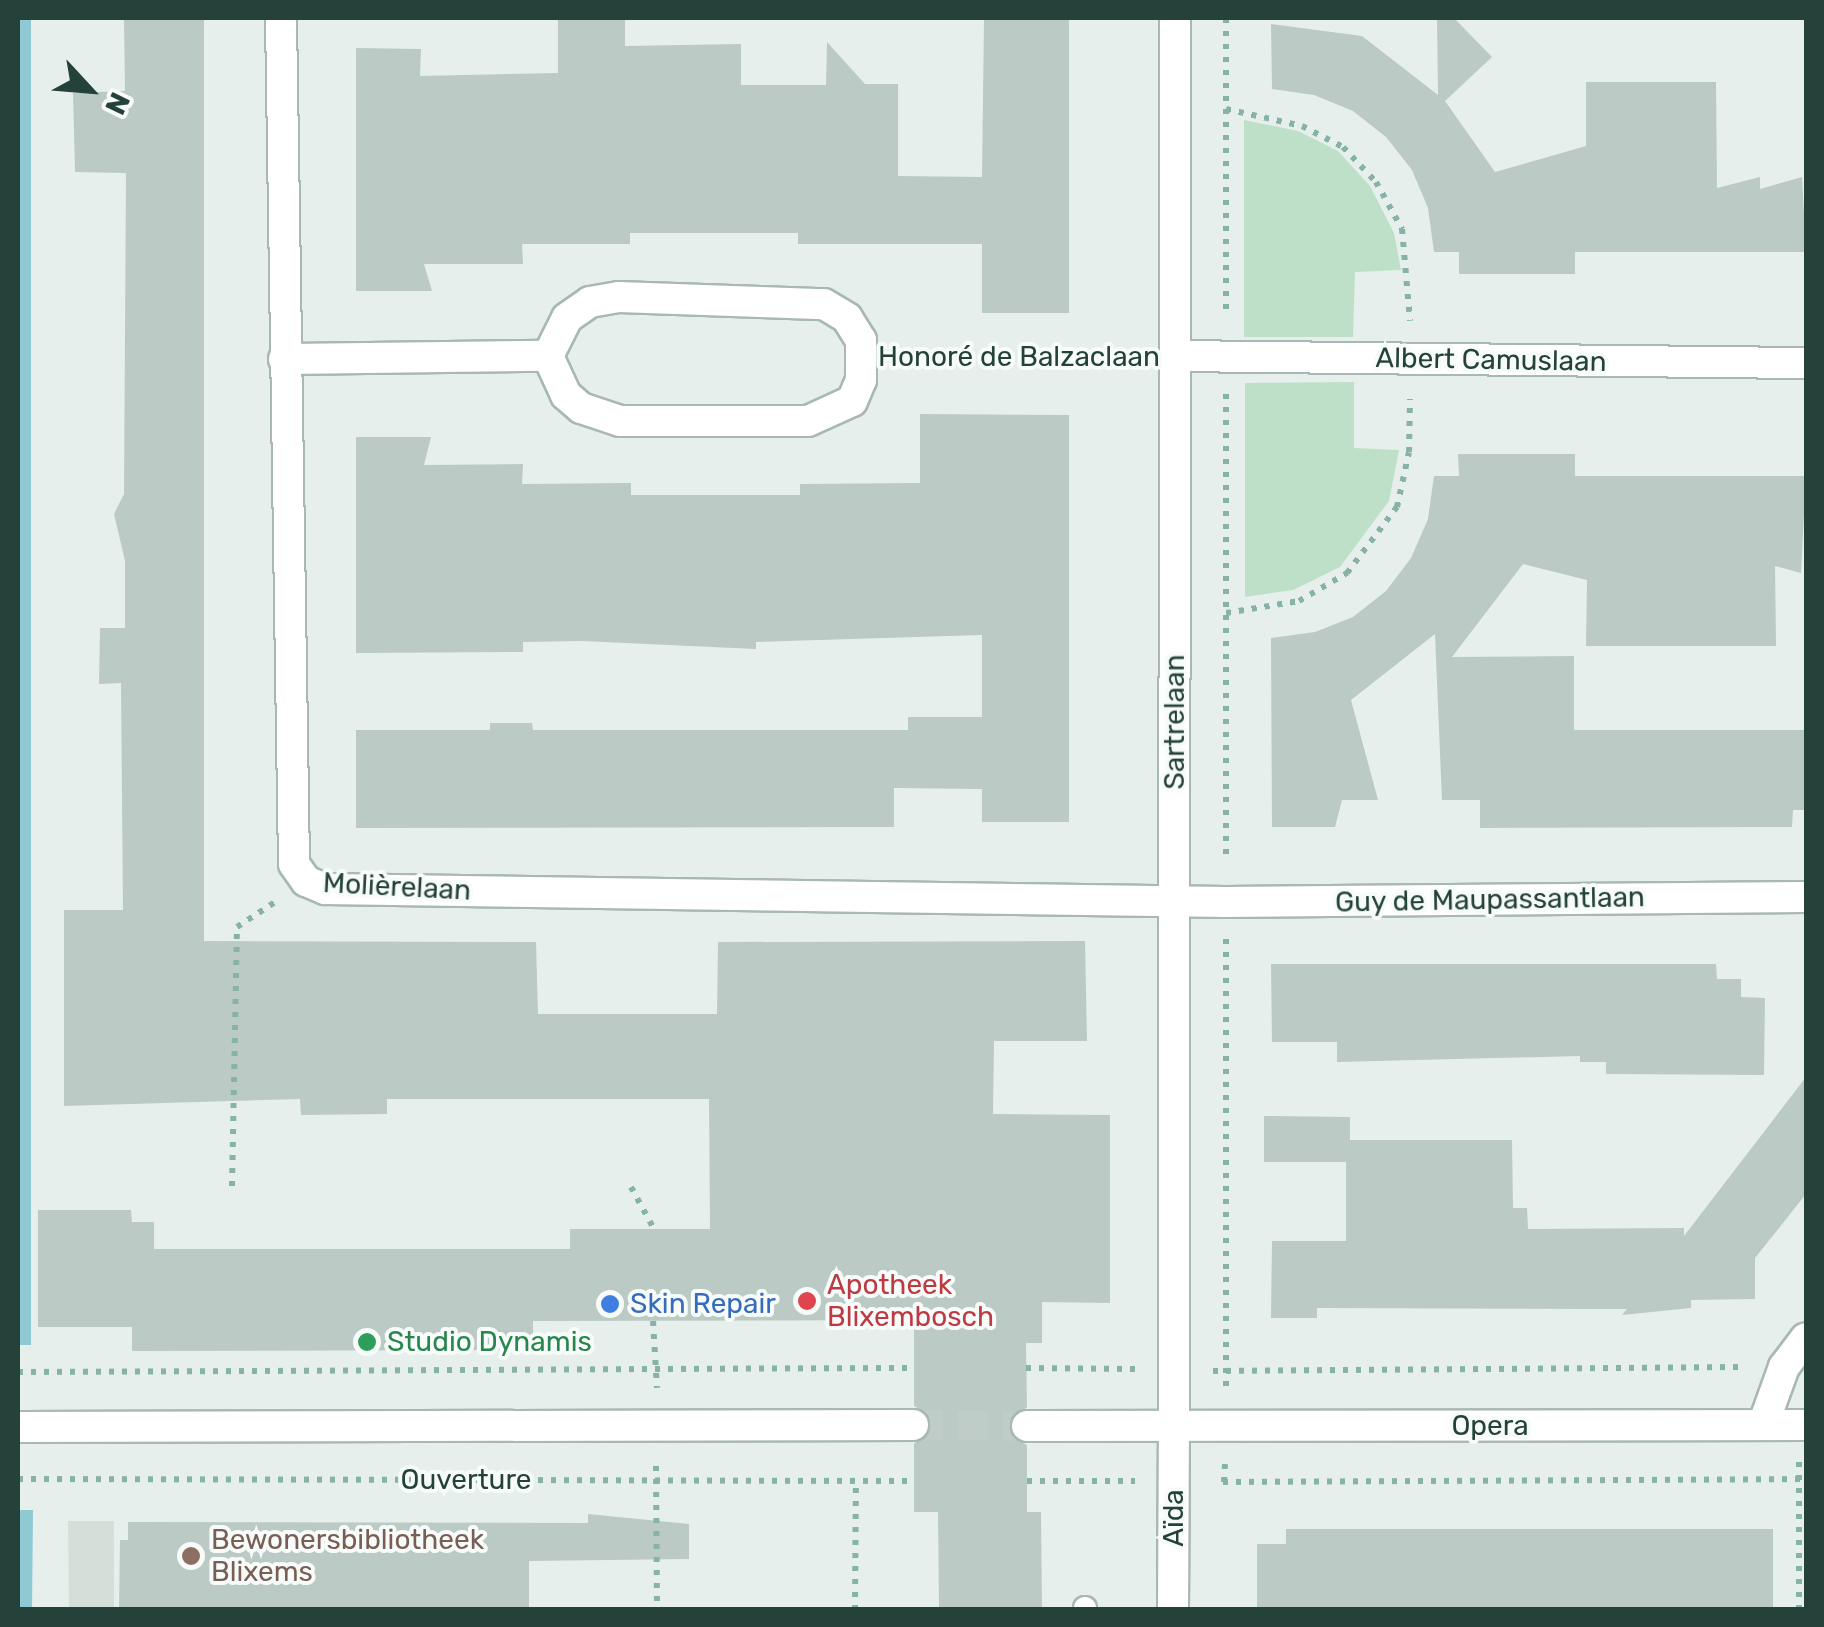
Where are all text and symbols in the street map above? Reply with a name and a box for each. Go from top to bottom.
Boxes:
north arrow [40,40,140,140]
text: N [98,87,137,120]
street label: Honoré de Balzaclaan [878,340,1160,374]
street label: Albert Camuslaan [1375,341,1607,379]
street label: Sartrelaan [1158,654,1192,790]
street label: Molièrelaan [322,866,472,908]
street label: Guy de Maupassantlaan [1334,880,1646,920]
place label: Apotheek Blixembosch [827,1268,994,1334]
place label: Skin Repair [630,1287,776,1321]
marker: Apotheek Blixembosch [796,1290,818,1312]
marker: Skin Repair [599,1293,621,1315]
place label: Studio Dynamis [387,1325,592,1359]
marker: Studio Dynamis [356,1331,378,1353]
street label: Opera [1451,1409,1529,1443]
street label: Ouverture [401,1463,531,1497]
street label: Aïda [1157,1489,1191,1547]
place label: Bewonersbibliotheek Blixems [211,1523,484,1589]
marker: Bewonersbibliotheek Blixems [180,1545,202,1567]

